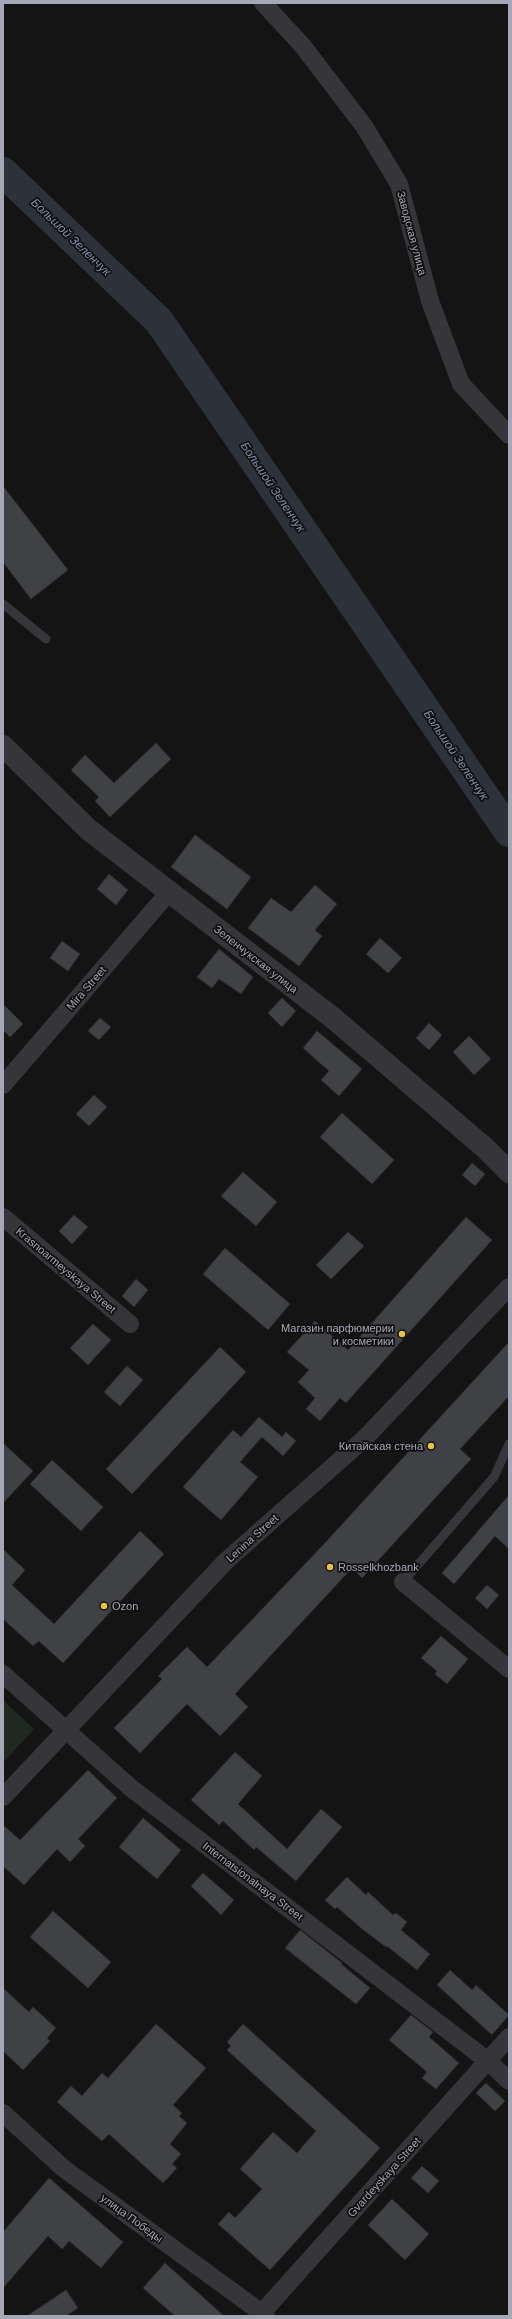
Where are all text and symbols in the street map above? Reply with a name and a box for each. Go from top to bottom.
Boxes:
street label: Заводская улица [395,190,429,277]
water label: Большой Зеленчук [28,195,115,280]
water label: Большой Зеленчук [238,439,309,536]
water label: Большой Зеленчук [421,707,492,804]
street label: Зеленчукская улица [212,923,301,996]
street label: Mira Street [64,964,108,1012]
street label: Krasnoarmeyskaya Street [14,1225,118,1315]
place label: Магазин парфюмерии и косметики [281,1322,394,1347]
marker: Магазин парфюмерии и косметики [397,1329,407,1339]
place label: Китайская стена [339,1440,424,1452]
marker: Китайская стена [426,1441,436,1451]
street label: Lenina Street [224,1512,280,1564]
place label: Rosselkhozbank [338,1561,419,1573]
marker: Rosselkhozbank [325,1562,335,1572]
place label: Ozon [112,1600,138,1612]
marker: Ozon [99,1601,109,1611]
street label: Internatsionalnaya Street [201,1839,305,1923]
street label: Gvardeyskaya Street [345,2135,423,2219]
street label: улица Победы [99,2191,165,2245]

